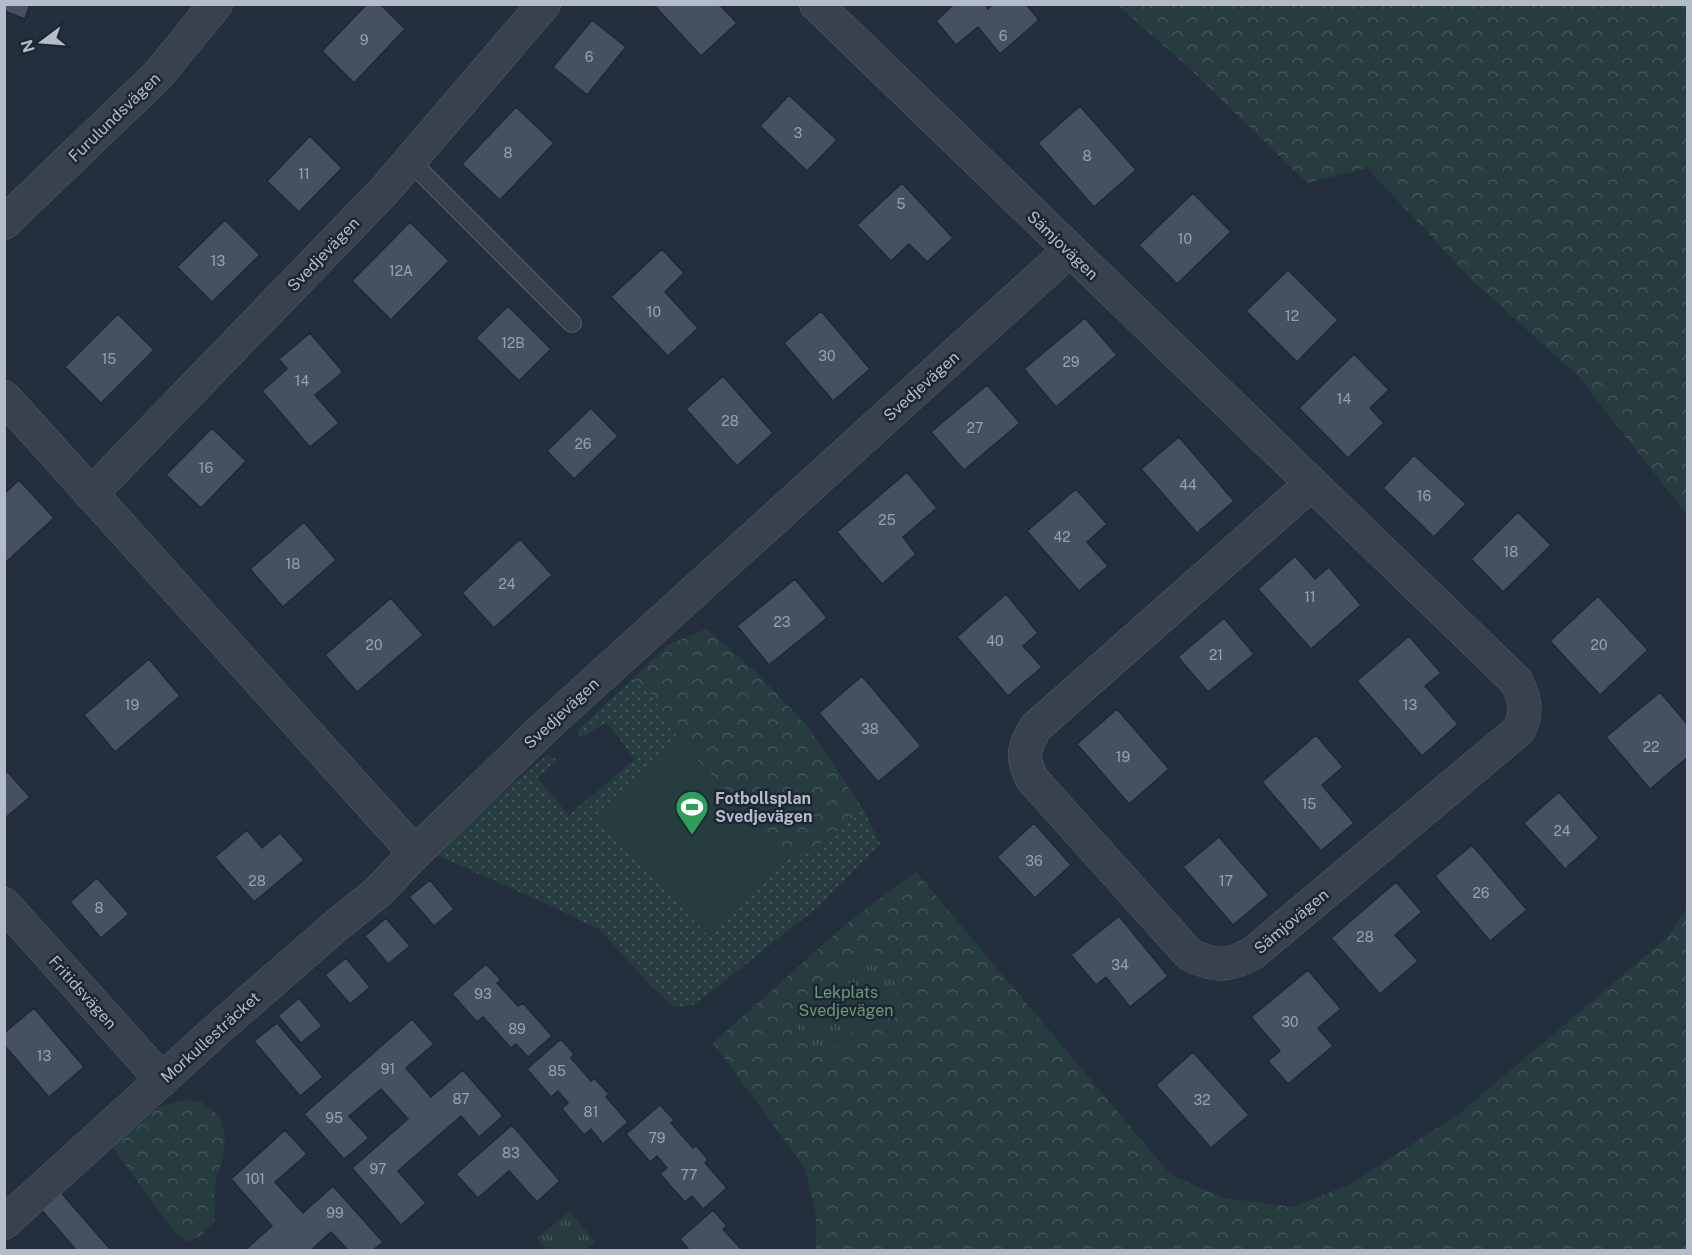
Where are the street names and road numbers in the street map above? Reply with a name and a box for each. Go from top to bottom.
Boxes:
street label: Furulundsvägen [65,69,164,166]
street label: Sämjovägen [1023,207,1102,284]
street label: Svedjevägen [283,214,363,295]
street label: Svedjevägen [880,347,963,425]
street label: Svedjevägen [520,674,603,753]
street label: Sämjovägen [1250,885,1332,958]
street label: Fritidsvägen [45,952,121,1033]
street label: Morkullesträcket [157,988,264,1087]

